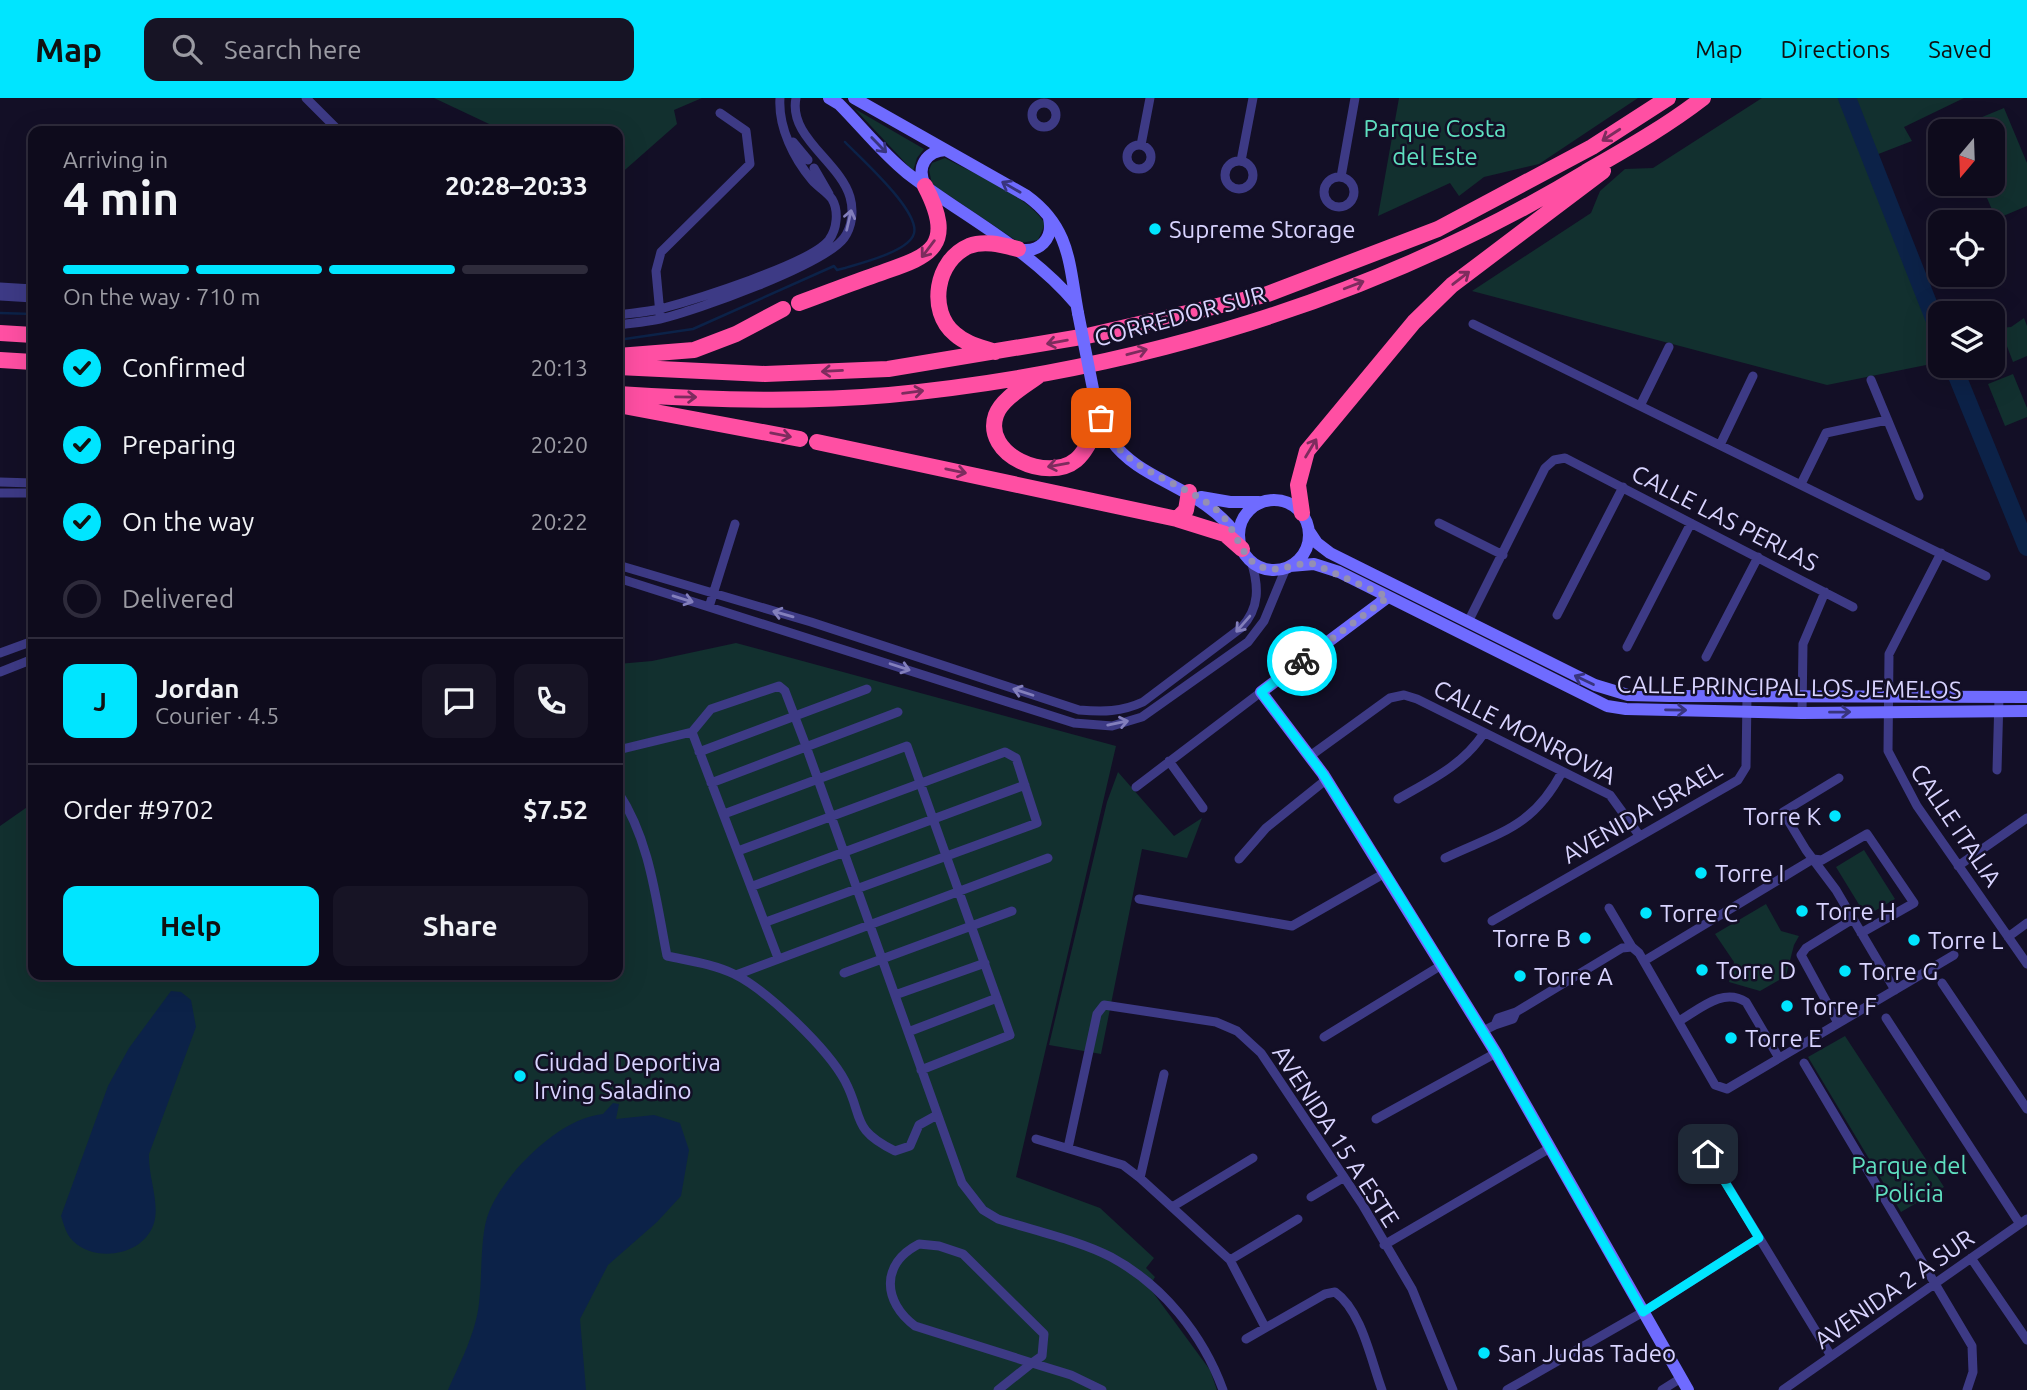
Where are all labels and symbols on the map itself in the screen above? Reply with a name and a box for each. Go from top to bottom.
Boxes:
park label: Parque Costa del Este [1364,115,1506,170]
north arrow [1928,119,2006,196]
one-way arrow [1601,129,1621,143]
one-way arrow [870,136,887,153]
one-way arrow [1002,180,1022,194]
one-way arrow [843,209,857,232]
place label: Supreme Storage [1169,216,1356,243]
marker: Supreme Storage [1147,221,1163,237]
one-way arrow [921,240,936,258]
one-way arrow [1452,271,1470,286]
one-way arrow [1343,278,1364,291]
street label: CORREDOR SUR [1091,280,1269,352]
one-way arrow [1046,335,1069,349]
one-way arrow [1125,345,1148,358]
one-way arrow [820,365,843,378]
one-way arrow [901,385,924,398]
pin [1071,388,1131,448]
one-way arrow [674,390,697,404]
one-way arrow [769,428,792,442]
one-way arrow [1304,438,1318,458]
one-way arrow [1048,459,1070,472]
street label: CALLE LAS PERLAS [1627,459,1823,577]
one-way arrow [944,464,967,478]
one-way arrow [672,593,694,606]
one-way arrow [773,606,795,619]
one-way arrow [1235,615,1251,633]
courier [1267,626,1337,696]
one-way arrow [888,662,910,675]
street label: CALLE PRINCIPAL LOS JEMELOS [1616,670,1962,704]
one-way arrow [1574,672,1595,686]
street label: CALLE MONROVIA [1429,674,1621,790]
one-way arrow [1012,685,1034,697]
one-way arrow [1664,704,1687,717]
one-way arrow [1829,705,1852,719]
one-way arrow [1106,716,1129,730]
street label: AVENIDA ISRAEL [1557,755,1727,869]
street label: CALLE ITALIA [1905,759,2007,892]
place label: Torre K [1743,803,1821,830]
marker: Torre K [1827,808,1843,824]
place label: Torre I [1715,860,1784,887]
marker: Torre I [1693,865,1709,881]
place label: Torre H [1816,898,1896,925]
place label: Torre C [1660,900,1738,927]
marker: Torre H [1794,903,1810,919]
marker: Torre C [1638,905,1654,921]
place label: Torre B [1493,925,1571,952]
place label: Torre L [1928,927,2003,954]
marker: Torre B [1577,930,1593,946]
marker: Torre L [1906,932,1922,948]
place label: Torre D [1716,957,1796,984]
place label: Torre G [1859,958,1938,985]
marker: Torre D [1694,962,1710,978]
place label: Torre A [1534,963,1613,990]
marker: Torre G [1837,963,1853,979]
marker: Torre A [1512,968,1528,984]
place label: Torre F [1801,993,1877,1020]
marker: Torre F [1779,998,1795,1014]
place label: Torre E [1745,1025,1822,1052]
marker: Torre E [1723,1030,1739,1046]
street label: AVENIDA 15 A ESTE [1267,1040,1405,1232]
place label: Ciudad Deportiva Irving Saladino [534,1049,721,1104]
marker: Ciudad Deportiva Irving Saladino [512,1068,528,1084]
pin [1678,1124,1738,1184]
park label: Parque del Policia [1851,1152,1967,1207]
street label: AVENIDA 2 A SUR [1809,1224,1979,1354]
place label: San Judas Tadeo [1498,1340,1676,1367]
marker: San Judas Tadeo [1476,1345,1492,1361]

